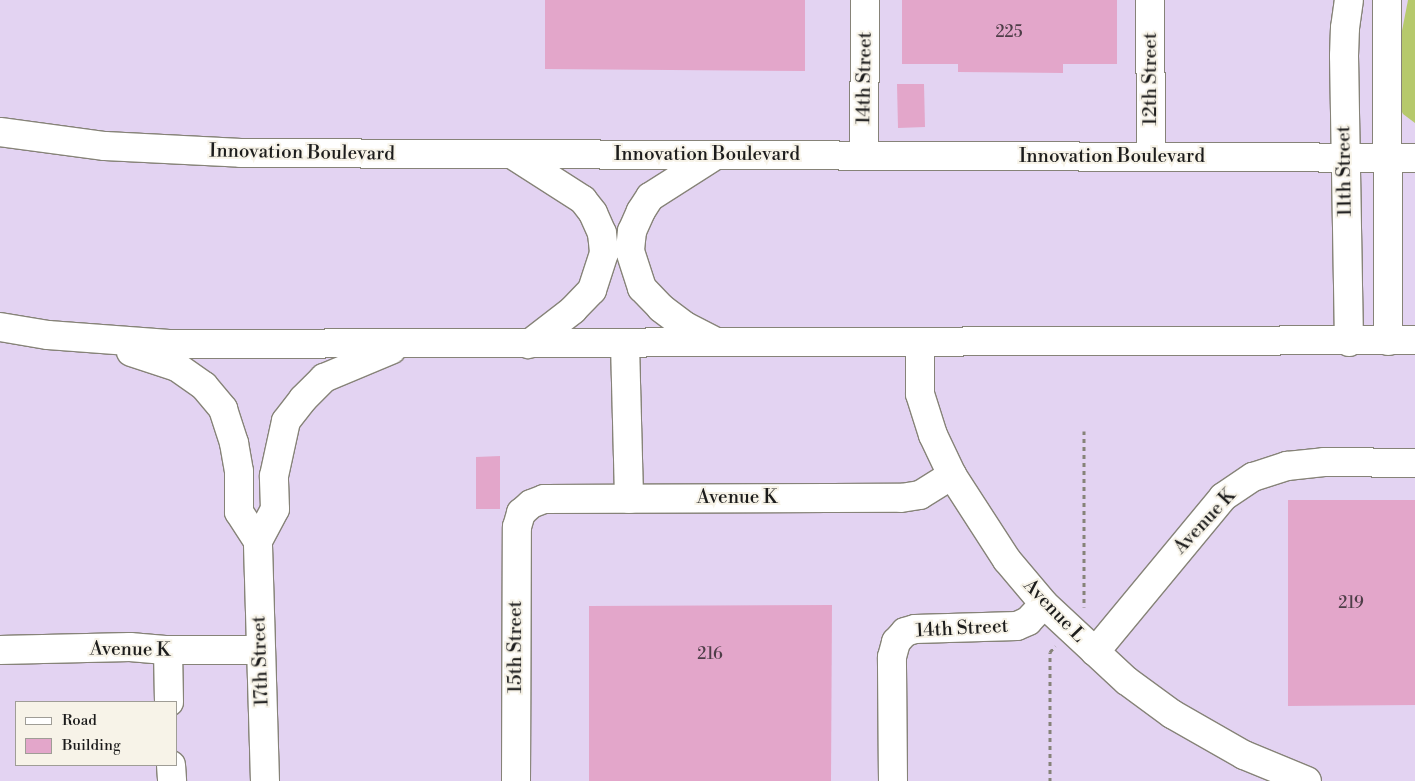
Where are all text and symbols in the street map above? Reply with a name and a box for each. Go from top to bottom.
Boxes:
house number: 225 [995,22,1023,42]
street label: 14th Street [853,32,877,124]
street label: 12th Street [1140,32,1162,126]
street label: 11th Street [1333,125,1357,217]
street label: Innovation Boulevard [209,140,395,166]
street label: Innovation Boulevard [614,144,800,166]
street label: Innovation Boulevard [1019,146,1205,168]
street label: Avenue K [1169,485,1241,559]
street label: Avenue K [697,487,777,509]
street label: Avenue L [1018,575,1090,647]
house number: 219 [1338,593,1364,613]
street label: 15th Street [505,601,527,693]
street label: 17th Street [248,615,274,707]
street label: 14th Street [915,615,1009,643]
street label: Avenue K [90,638,170,662]
house number: 216 [697,644,723,664]
legend [15,701,178,766]
text: Road [62,711,97,730]
text: Building [62,736,121,755]

